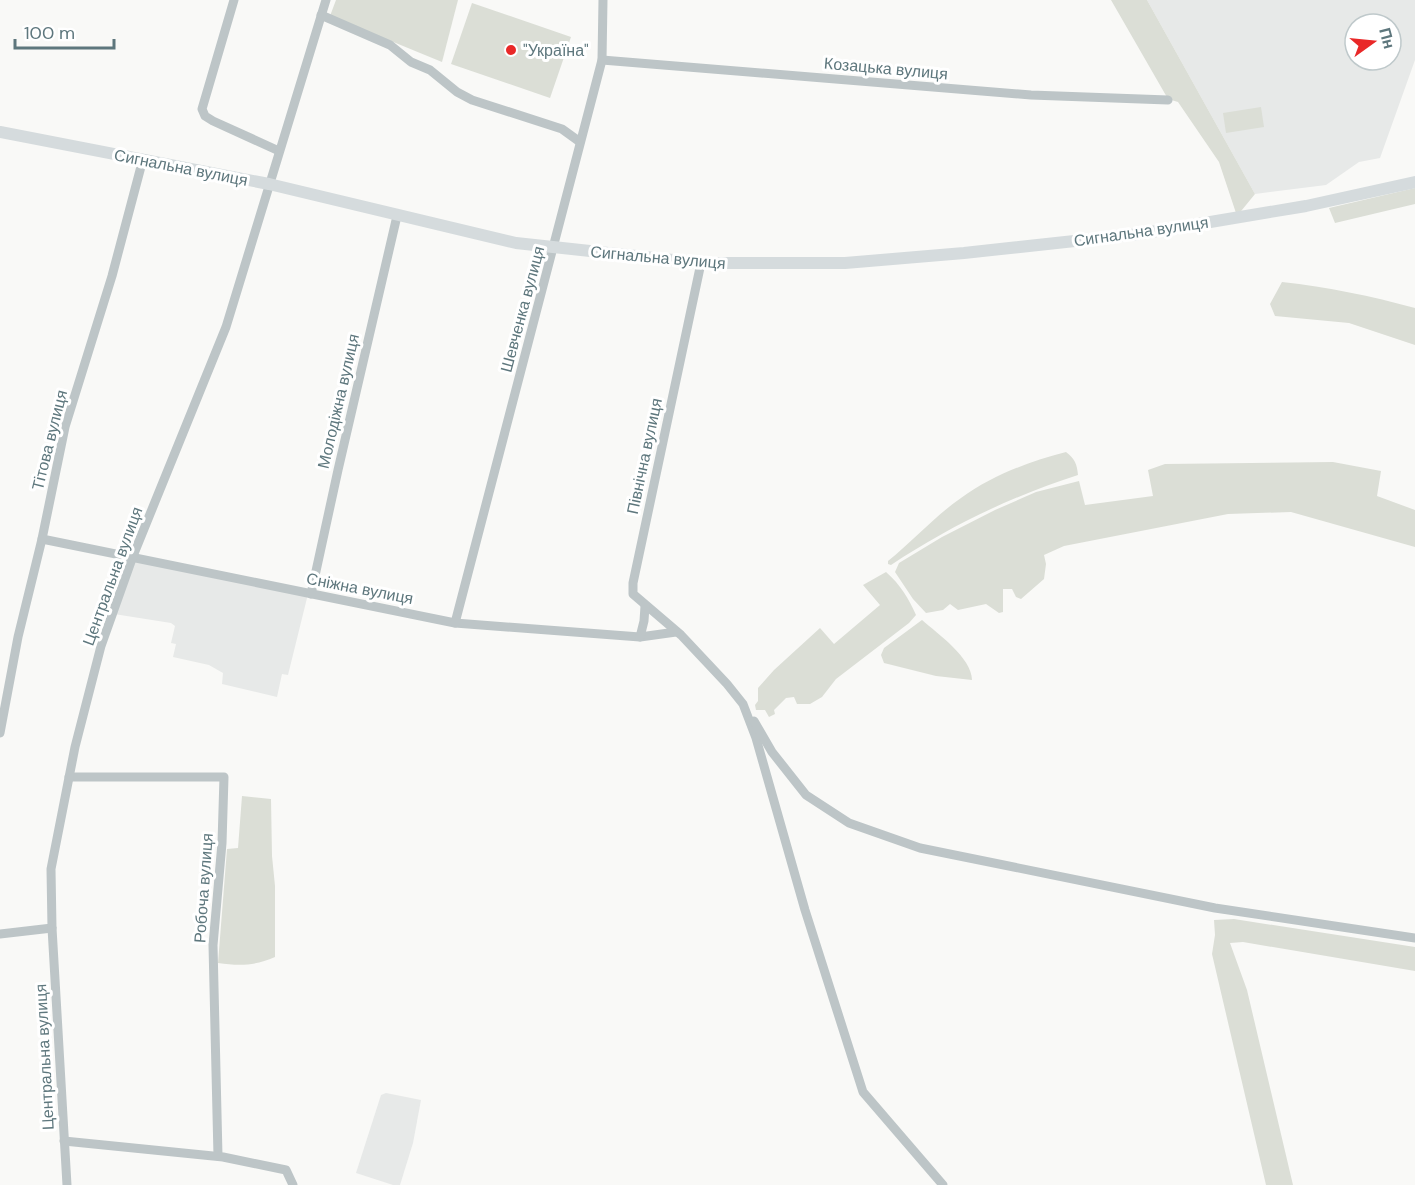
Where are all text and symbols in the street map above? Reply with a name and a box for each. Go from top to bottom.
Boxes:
scale bar [15,12,114,50]
north arrow [1343,12,1403,72]
text: 100 m [24,21,75,45]
text: Пн [1374,25,1400,51]
place label: "Україна" [523,40,589,61]
marker: "Україна" [504,43,518,57]
street label: Козацька вулиця [823,53,949,84]
street label: Сигнальна вулиця [112,144,249,191]
street label: Сигнальна вулиця [1072,212,1210,251]
street label: Сигнальна вулиця [589,241,726,274]
street label: Шевченка вулиця [496,244,549,375]
street label: Молодіжна вулиця [313,332,364,471]
street label: Тітова вулиця [27,388,72,493]
street label: Північна вулиця [622,396,667,516]
street label: Центральна вулиця [78,504,147,648]
street label: Сніжна вулиця [305,568,415,609]
street label: Робоча вулиця [189,832,218,944]
street label: Центральна вулиця [30,983,59,1131]

